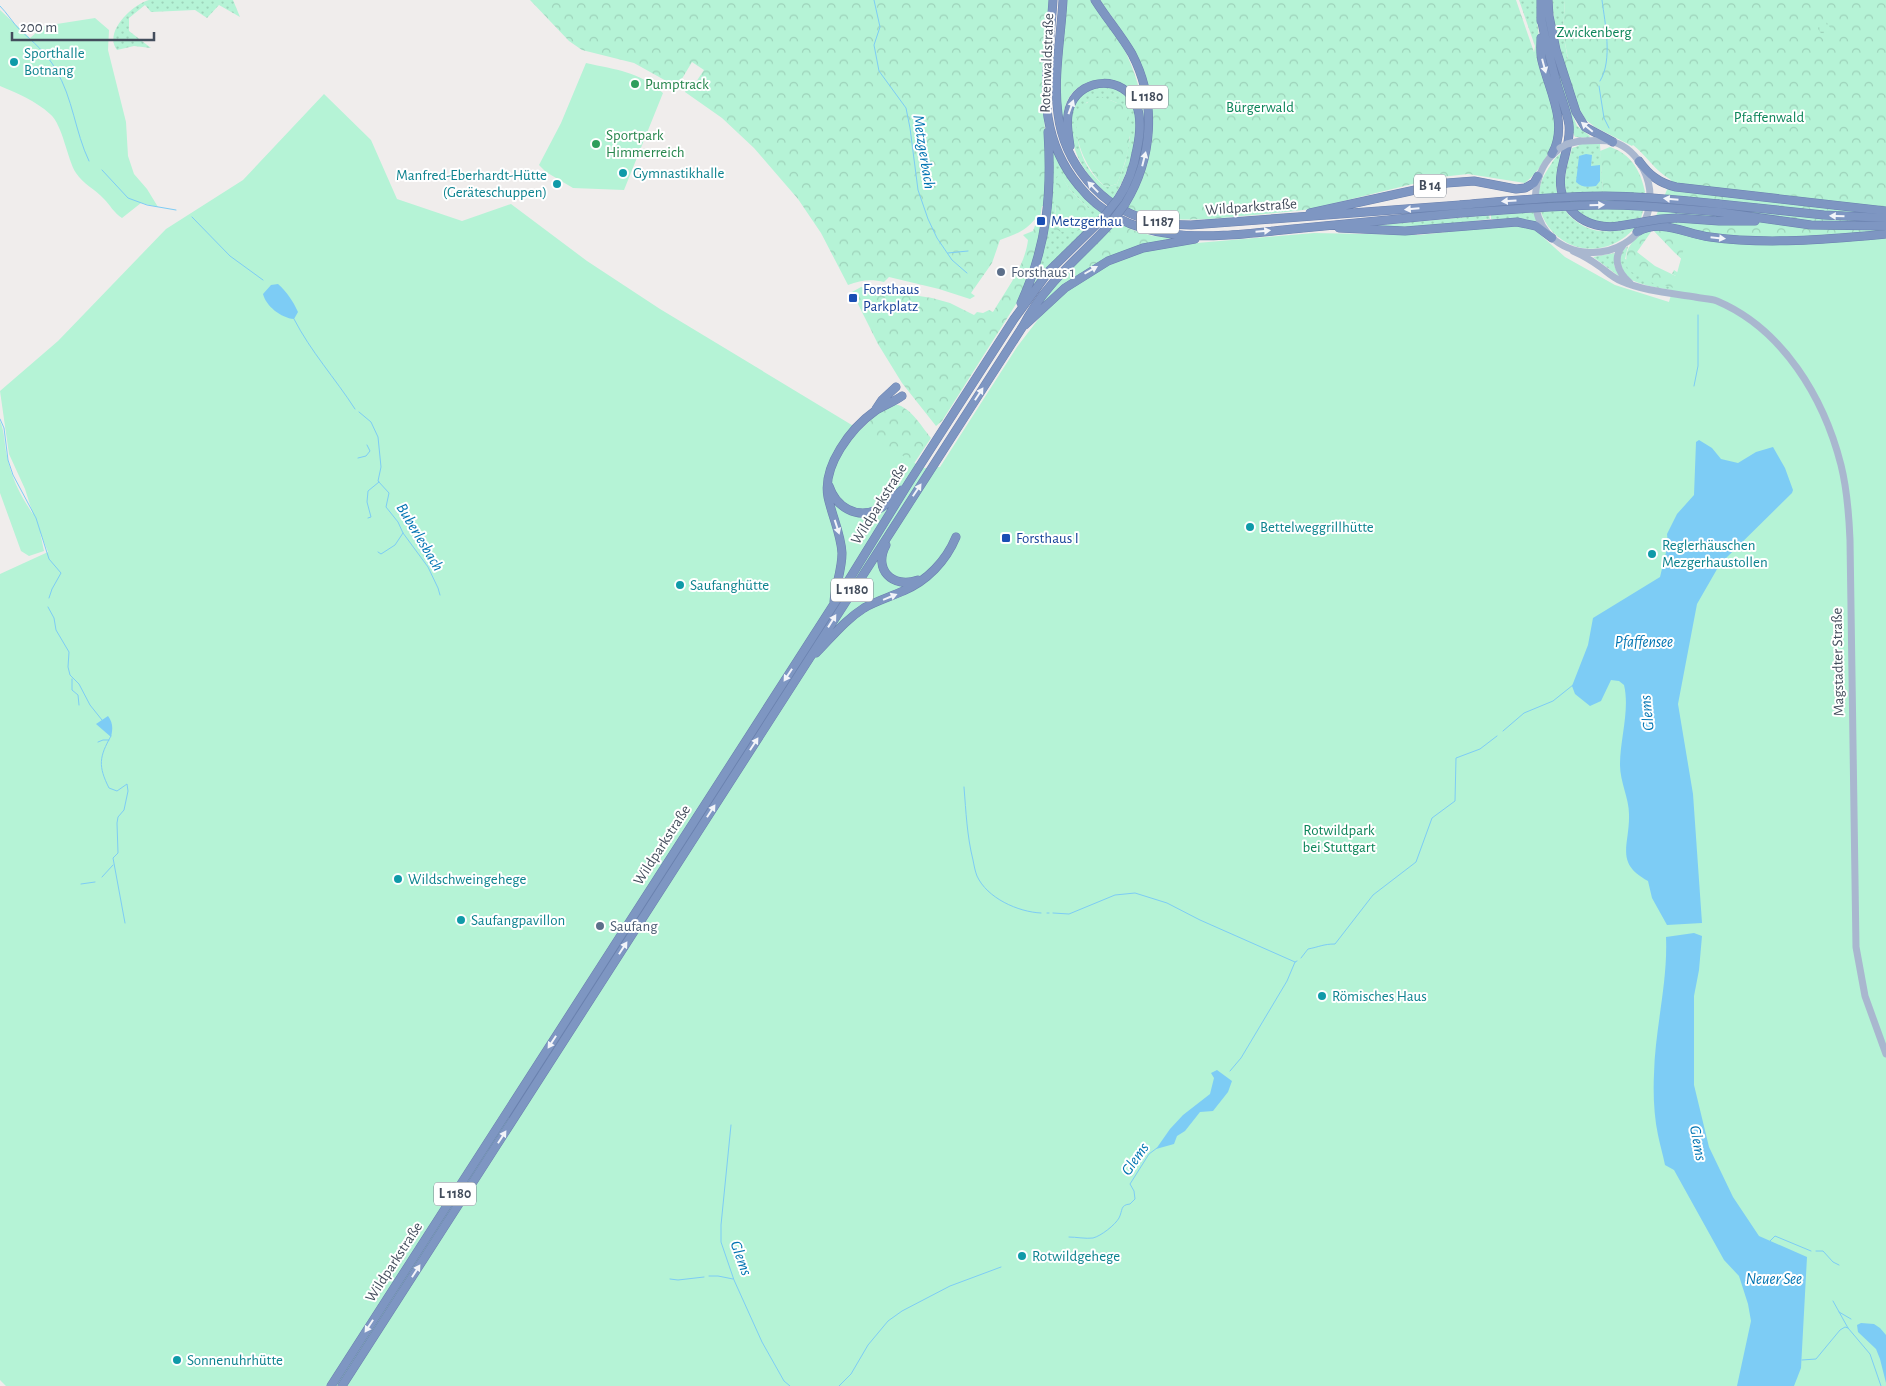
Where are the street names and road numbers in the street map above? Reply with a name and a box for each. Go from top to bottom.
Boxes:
street label: Rotenwaldstraße [1038,13,1056,113]
road number: L 1180 [1126,85,1168,108]
road number: B 14 [1414,175,1446,198]
street label: Wildparkstraße [1205,196,1297,218]
road number: L 1187 [1137,210,1179,233]
street label: Wildparkstraße [848,461,910,547]
road number: L 1180 [831,578,873,602]
street label: Magstadter Straße [1830,608,1846,716]
street label: Wildparkstraße [631,802,693,888]
road number: L 1180 [434,1182,476,1206]
street label: Wildparkstraße [363,1219,425,1305]

